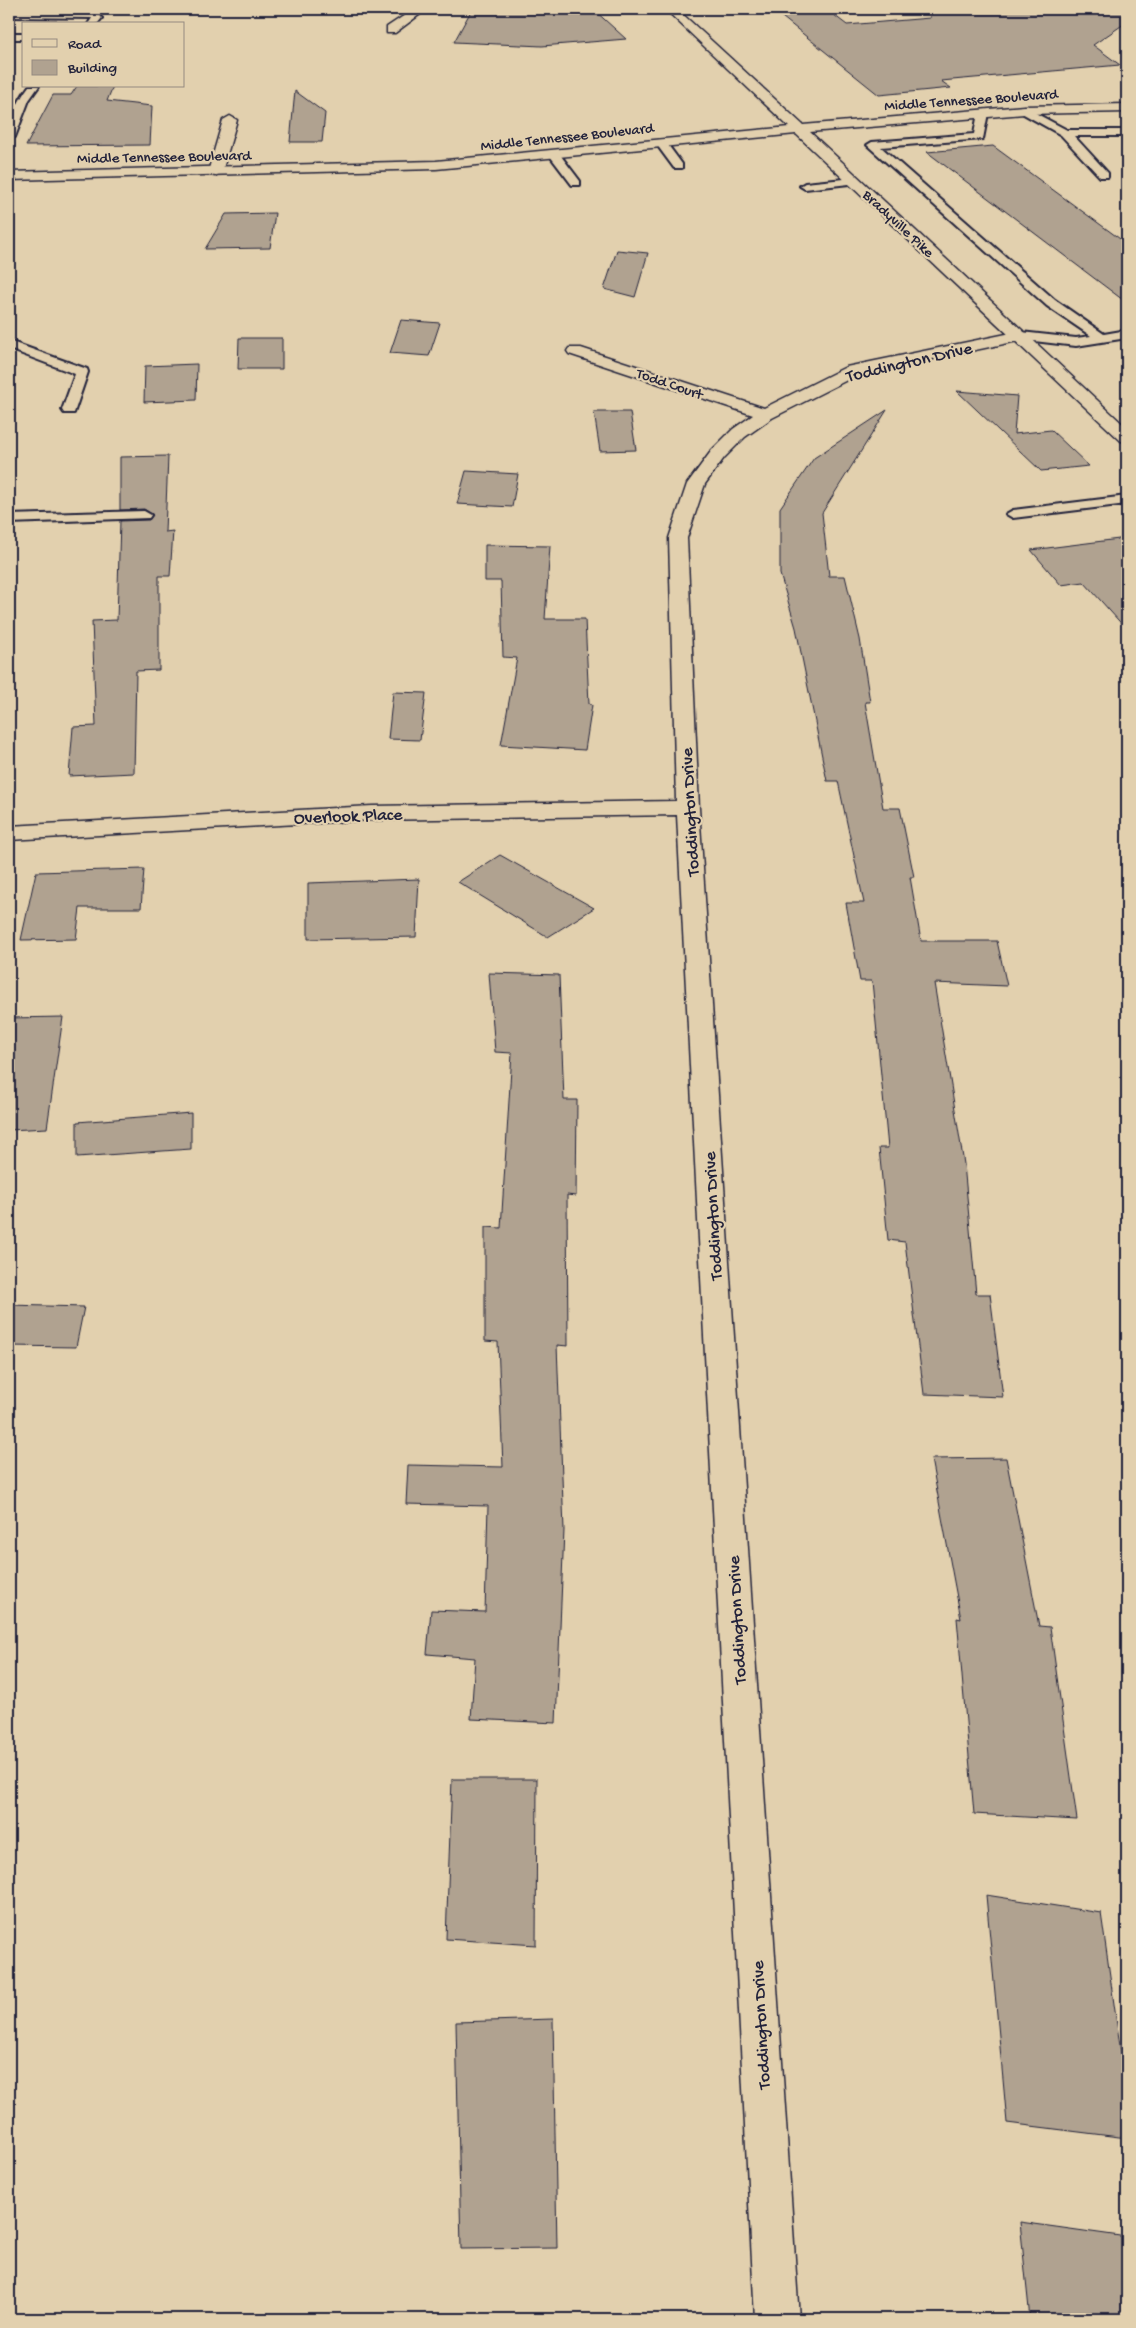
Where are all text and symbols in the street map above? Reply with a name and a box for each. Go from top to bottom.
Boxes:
legend [22,22,185,88]
text: Road [68,36,102,54]
text: Building [67,60,117,78]
street label: Middle Tennessee Boulevard [884,86,1060,116]
street label: Middle Tennessee Boulevard [480,120,656,156]
street label: Middle Tennessee Boulevard [77,147,252,169]
street label: Bradyville Pike [857,186,937,262]
street label: Toddington Drive [843,339,975,388]
street label: Todd Court [633,365,707,405]
street label: Toddington Drive [678,746,705,878]
street label: Overlook Place [293,805,403,830]
street label: Toddington Drive [701,1150,728,1282]
street label: Toddington Drive [725,1554,752,1686]
street label: Toddington Drive [749,1959,776,2091]

